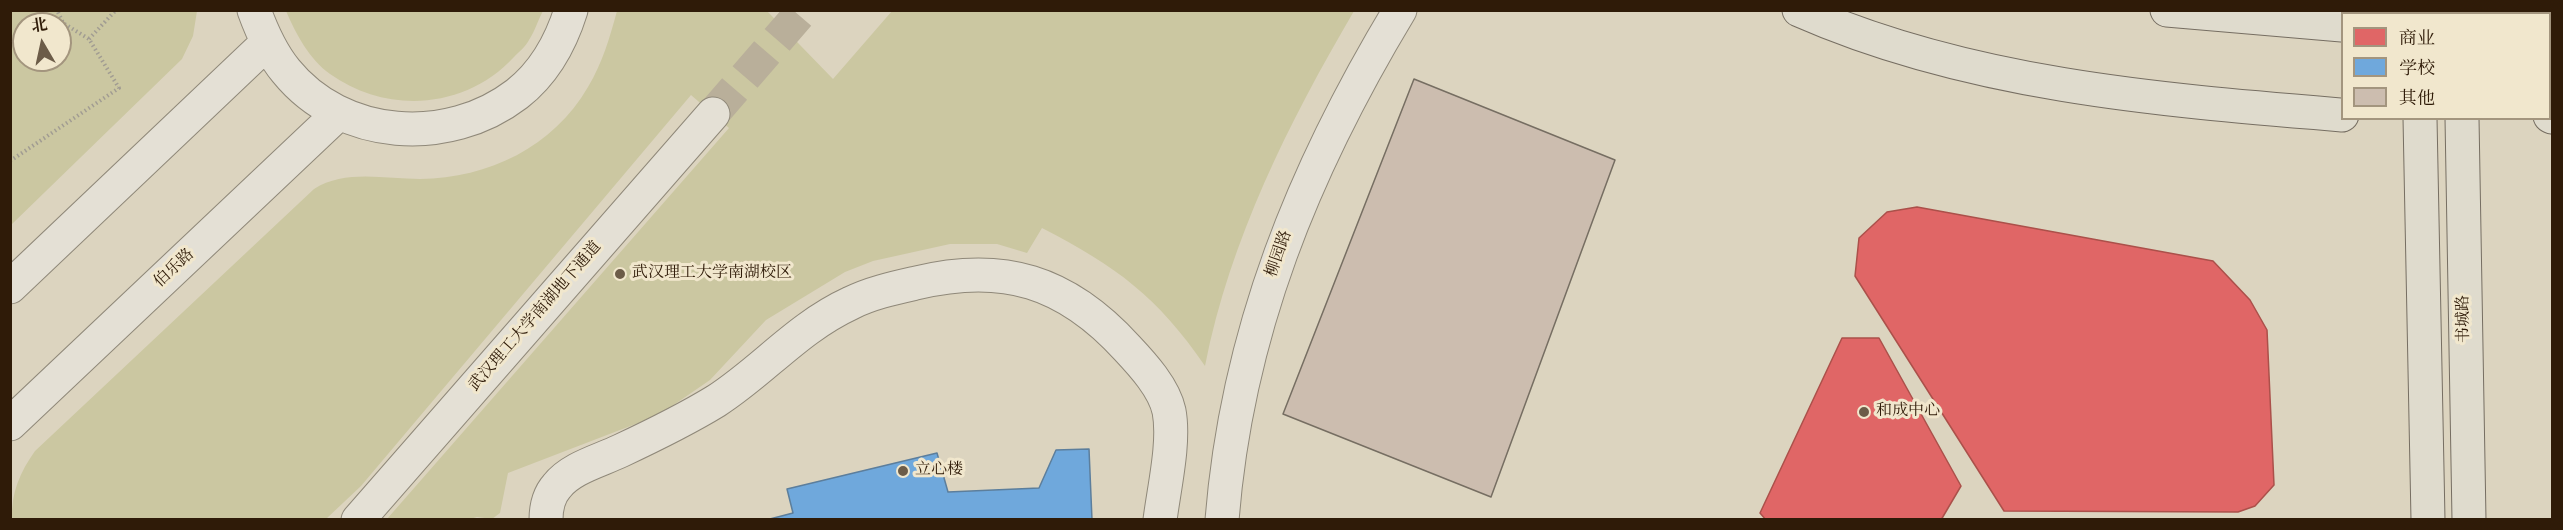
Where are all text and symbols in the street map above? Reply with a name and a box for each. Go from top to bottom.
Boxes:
north arrow [12,12,72,72]
legend [2341,12,2551,120]
text: 北 [30,14,49,38]
text: 商业 [2399,27,2435,52]
text: 学校 [2399,57,2435,82]
text: 其他 [2399,87,2435,112]
street label: 柳园路 [1263,228,1297,280]
street label: 武汉理工大学南湖地下通道 [466,238,606,396]
street label: 伯乐路 [151,246,199,292]
place label: 武汉理工大学南湖校区 [632,264,792,284]
marker: 武汉理工大学南湖校区 [613,267,627,281]
street label: 书城路 [2455,295,2475,343]
place label: 和成中心 [1876,402,1940,422]
marker: 和成中心 [1857,405,1871,419]
place label: 立心楼 [915,461,963,481]
marker: 立心楼 [896,464,910,478]

